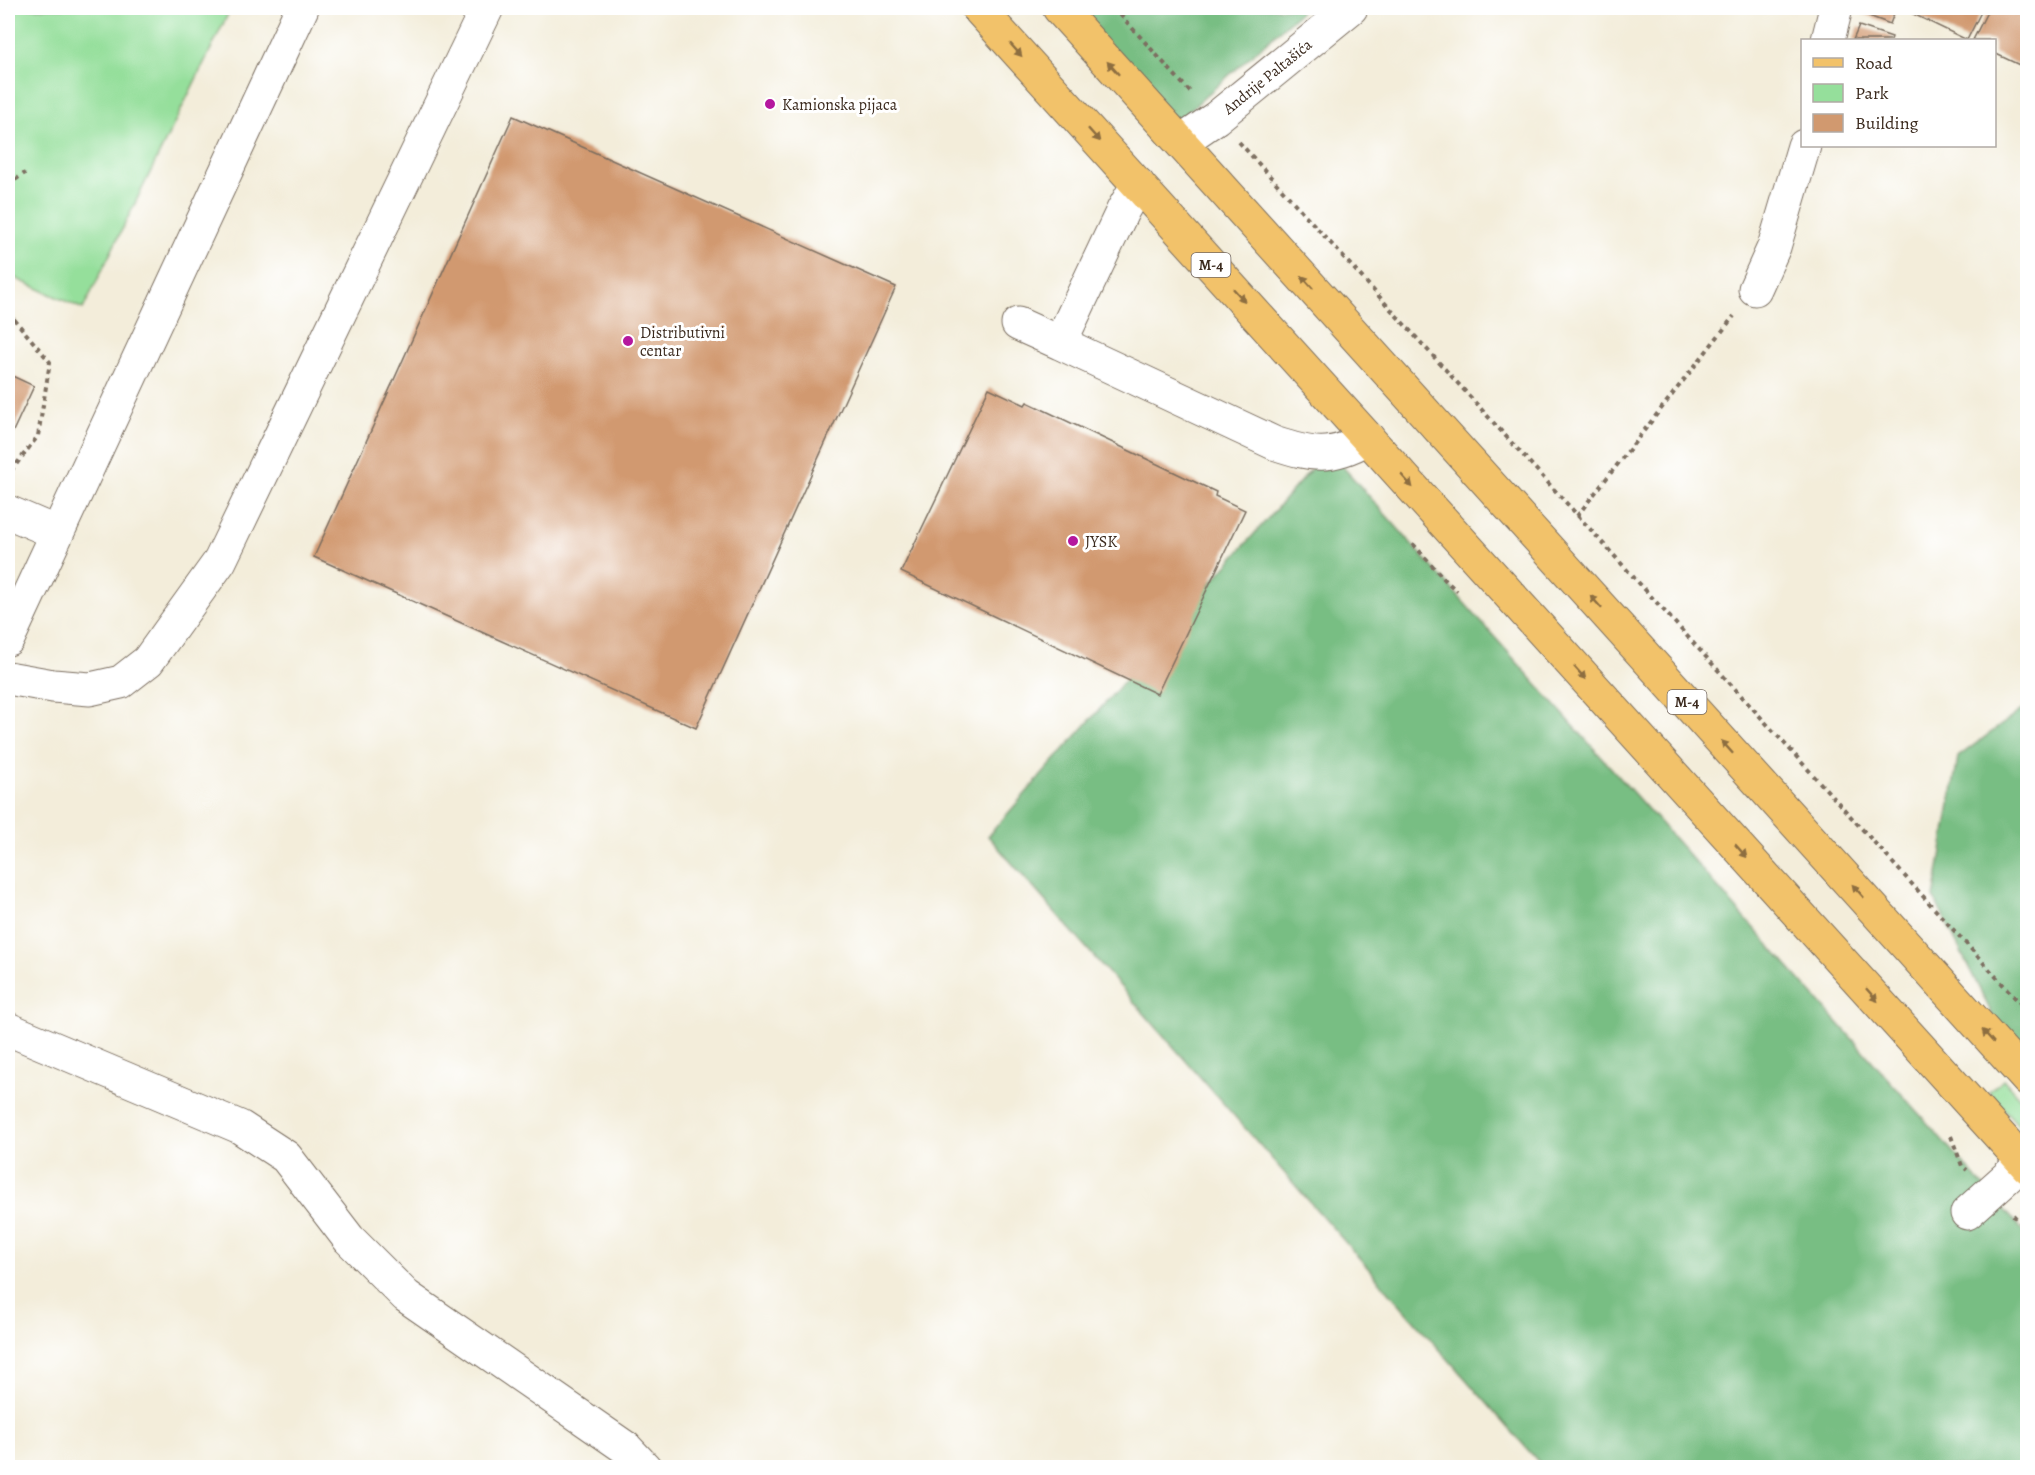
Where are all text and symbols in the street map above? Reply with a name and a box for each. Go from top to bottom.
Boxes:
street label: Andrije Paltašića [1218,34,1317,120]
legend [1801,39,1996,147]
one-way arrow [1009,42,1023,57]
text: Road [1855,51,1893,75]
one-way arrow [1107,61,1120,76]
text: Park [1855,81,1889,105]
place label: Kamionska pijaca [782,94,898,116]
marker: Kamionska pijaca [763,97,777,111]
text: Building [1855,111,1919,135]
one-way arrow [1087,127,1100,142]
road number: M-4 [1192,253,1230,277]
one-way arrow [1301,275,1314,290]
one-way arrow [1232,287,1245,302]
place label: Distributivni centar [640,322,725,362]
marker: Distributivni centar [621,334,635,348]
one-way arrow [1400,474,1414,489]
place label: JYSK [1085,531,1117,553]
marker: JYSK [1066,534,1080,548]
one-way arrow [1590,595,1603,610]
one-way arrow [1573,665,1586,680]
road number: M-4 [1668,690,1706,714]
one-way arrow [1721,740,1734,755]
one-way arrow [1734,843,1748,858]
one-way arrow [1851,884,1865,899]
one-way arrow [1865,988,1879,1003]
one-way arrow [1982,1029,1995,1044]

